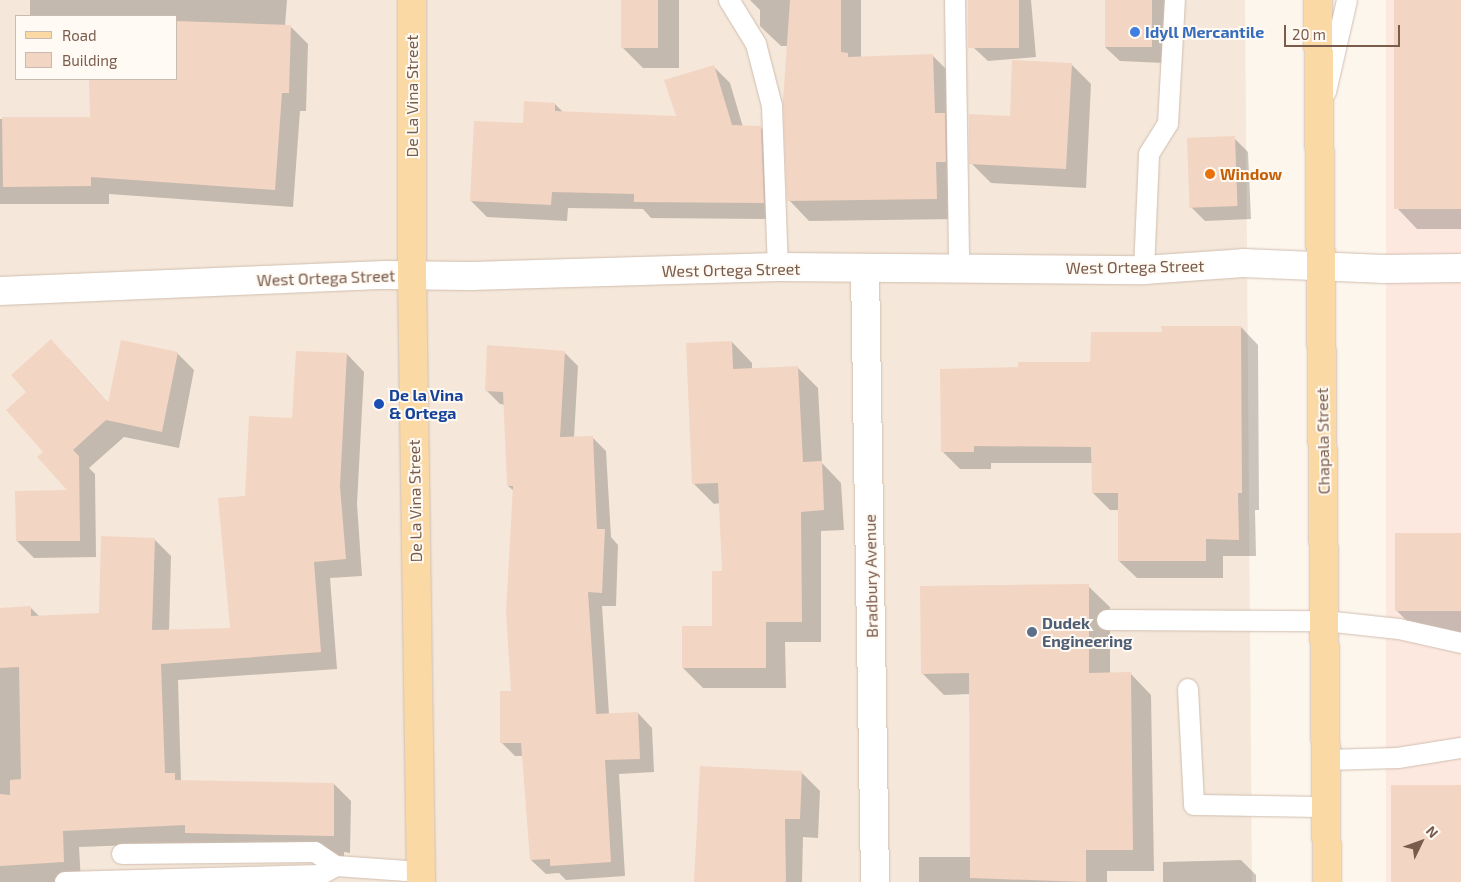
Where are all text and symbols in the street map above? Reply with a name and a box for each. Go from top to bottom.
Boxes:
legend [15,15,178,80]
scale bar [1286,15,1402,47]
place label: Idyll Mercantile [1145,22,1265,42]
text: 20 m [1292,25,1326,43]
text: Road [62,26,97,44]
marker: Idyll Mercantile [1129,26,1141,38]
street label: De La Vina Street [402,34,422,158]
text: Building [62,51,117,69]
place label: Window [1220,164,1282,184]
marker: Window [1204,168,1216,180]
street label: West Ortega Street [1065,256,1205,278]
street label: West Ortega Street [661,259,801,281]
street label: West Ortega Street [256,266,396,290]
place label: De la Vina & Ortega [389,385,464,423]
street label: Chapala Street [1312,387,1334,495]
marker: De la Vina & Ortega [373,398,385,410]
street label: De La Vina Street [404,439,426,563]
street label: Bradbury Avenue [860,514,882,638]
place label: Dudek Engineering [1042,613,1132,651]
marker: Dudek Engineering [1026,626,1038,638]
north arrow [1396,817,1446,867]
text: N [1423,822,1442,841]

